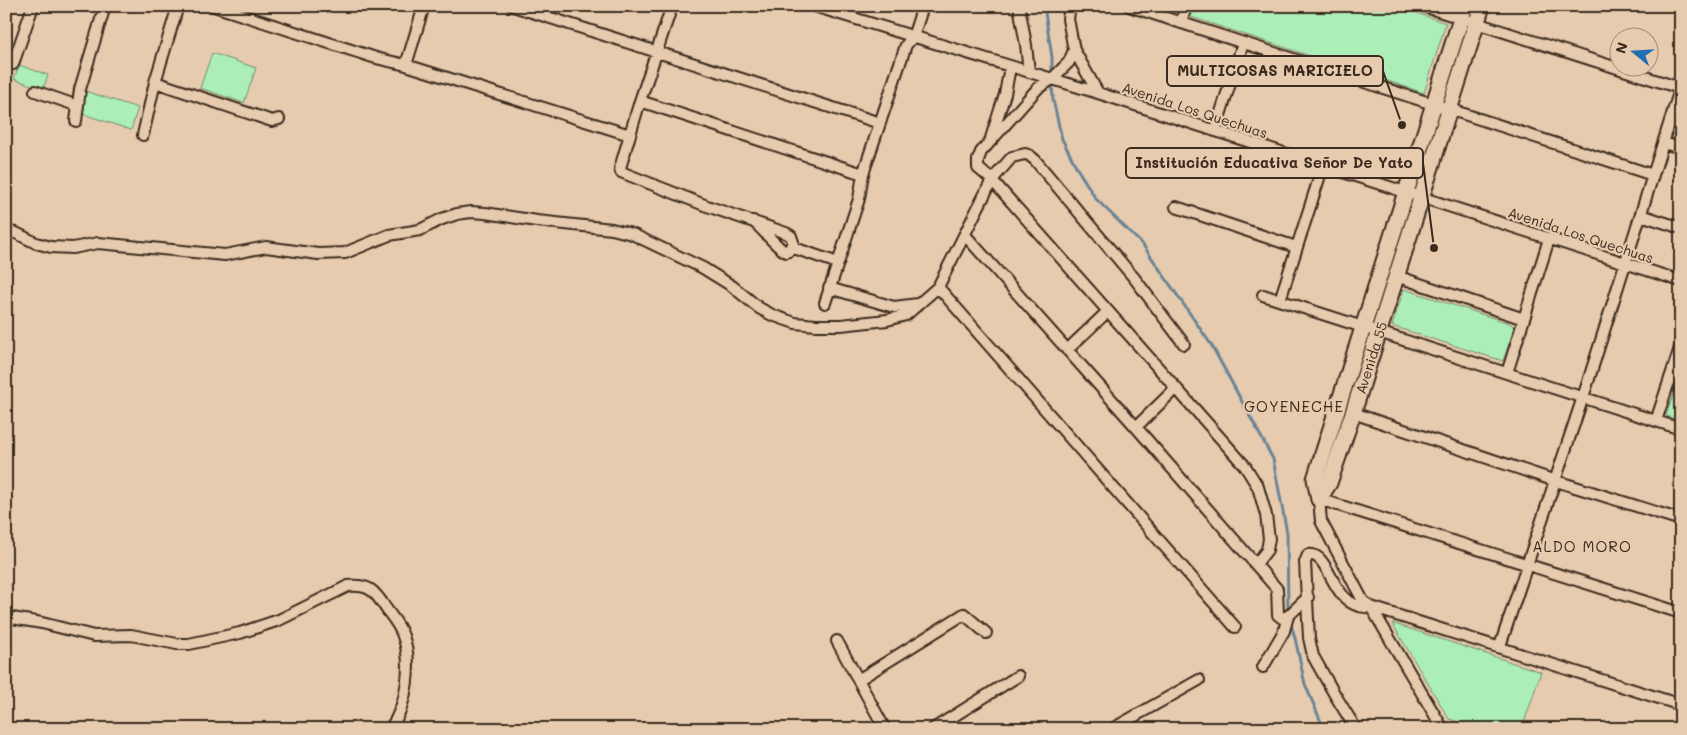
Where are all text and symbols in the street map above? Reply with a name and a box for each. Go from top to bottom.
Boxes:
north arrow [1610,28,1660,78]
text: N [1610,40,1632,56]
callout: MULTICOSAS MARICIELO [1167,56,1383,86]
text: MULTICOSAS MARICIELO [1177,60,1373,80]
street label: Avenida Los Quechuas [1120,77,1270,143]
callout: Institución Educativa Señor De Yato [1126,148,1423,178]
text: Institución Educativa Señor De Yato [1135,152,1413,172]
street label: Avenida Los Quechuas [1506,202,1656,268]
street label: Avenida 55 [1350,319,1391,396]
district label: GOYENECHE [1244,396,1344,416]
district label: ALDO MORO [1532,536,1632,556]

